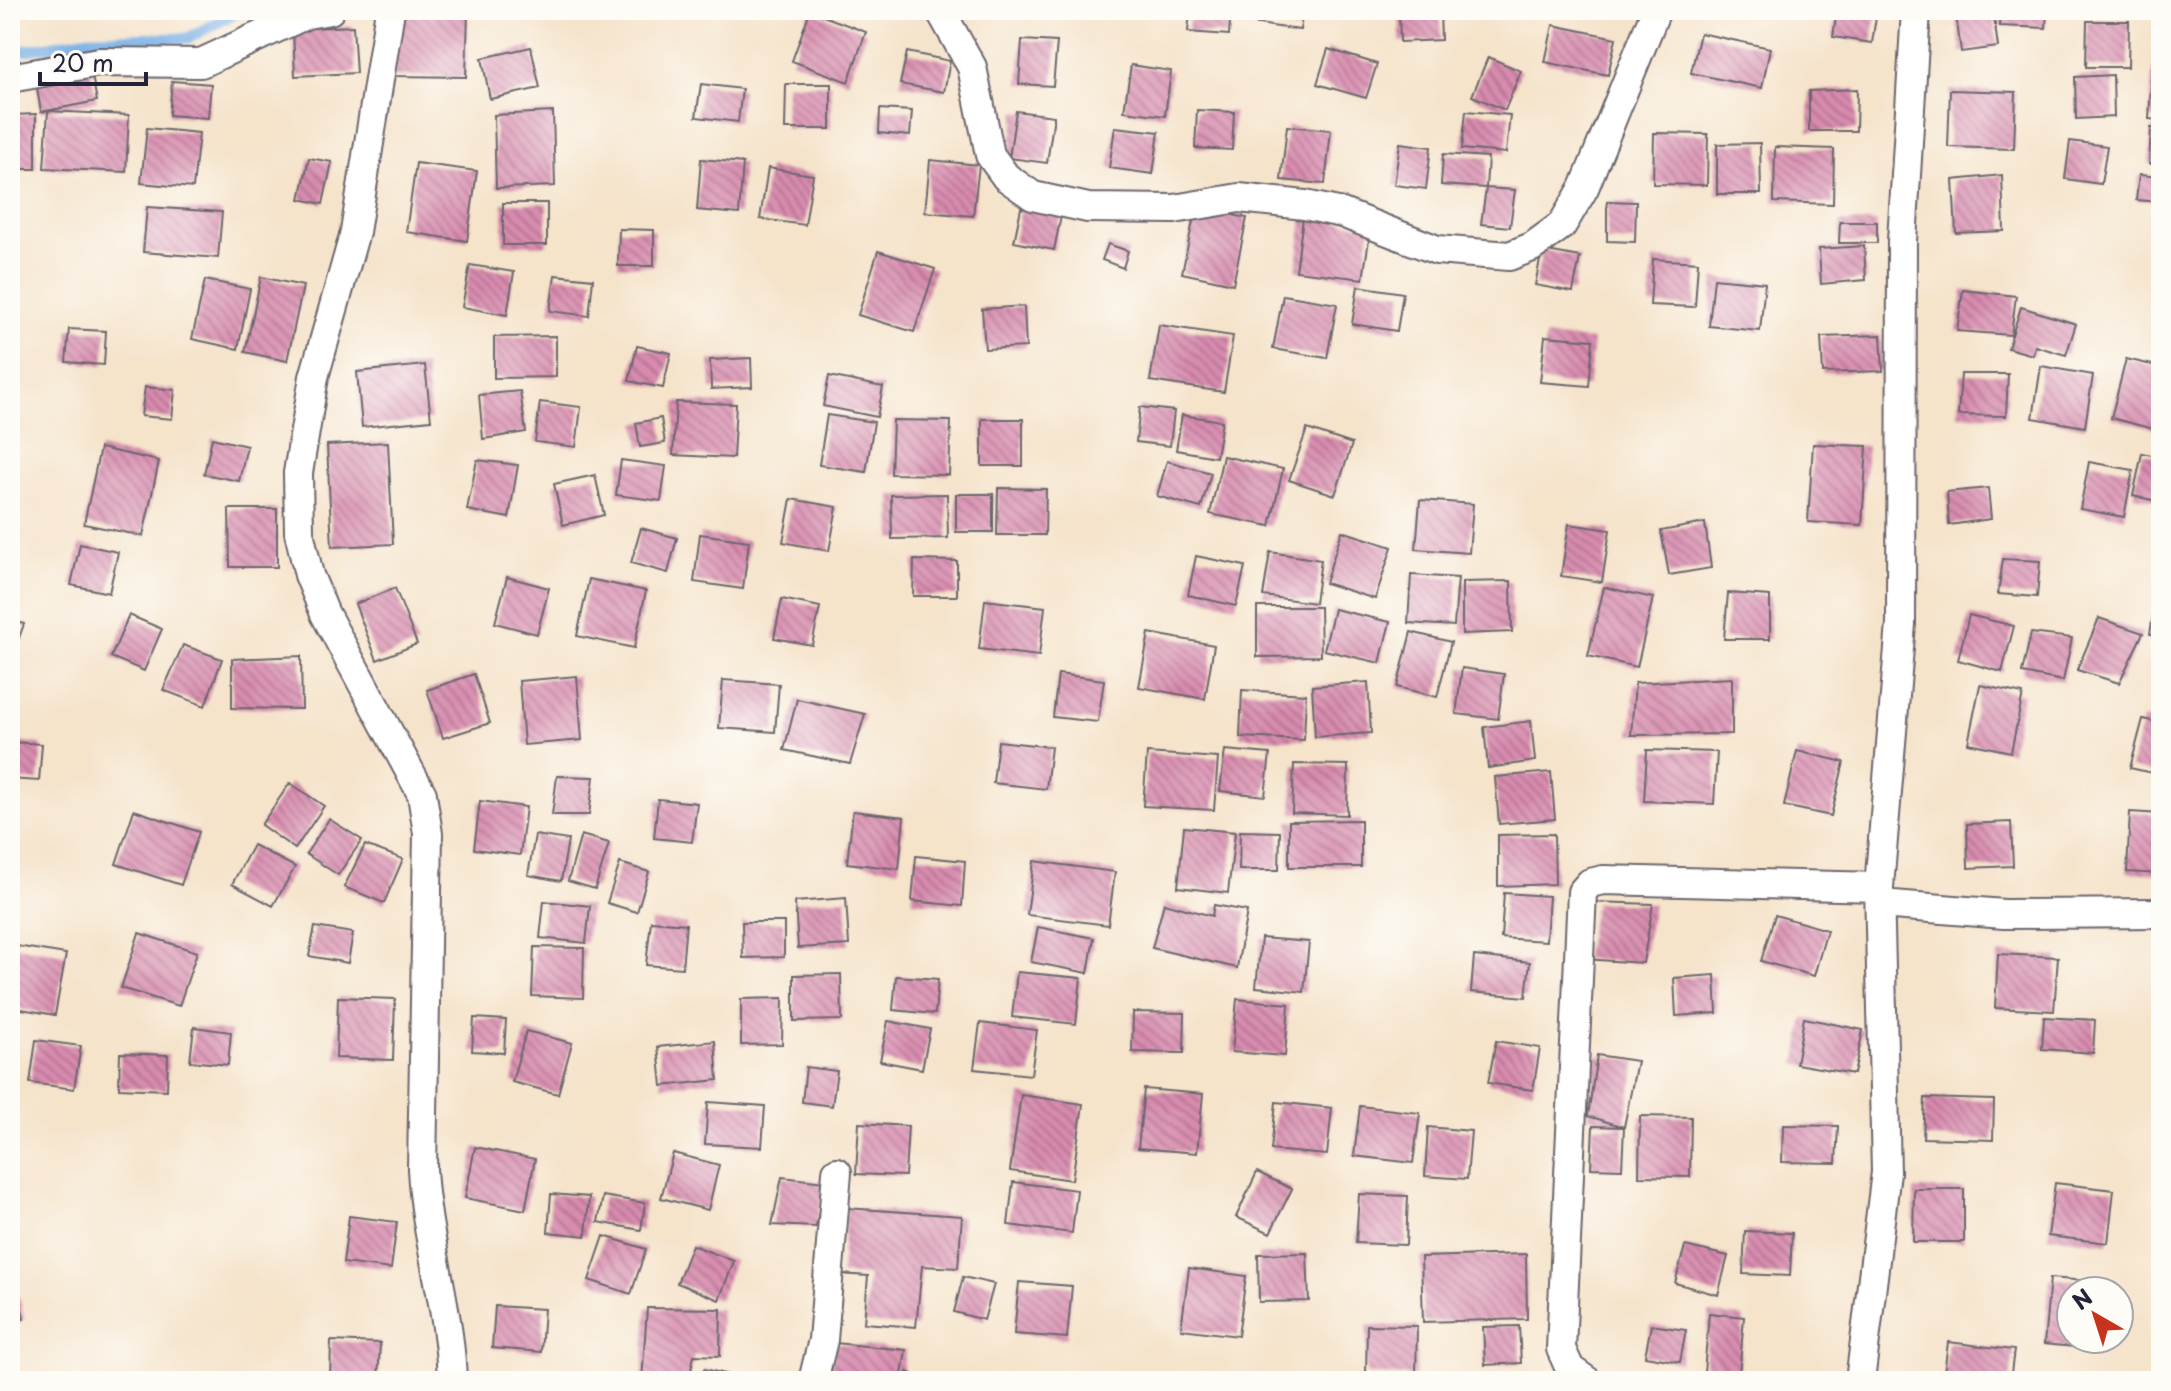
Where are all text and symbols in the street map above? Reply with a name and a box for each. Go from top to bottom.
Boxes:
scale bar [40,36,146,86]
text: 20 m [52,44,114,80]
north arrow [2055,1275,2135,1355]
text: N [2064,1280,2099,1317]

